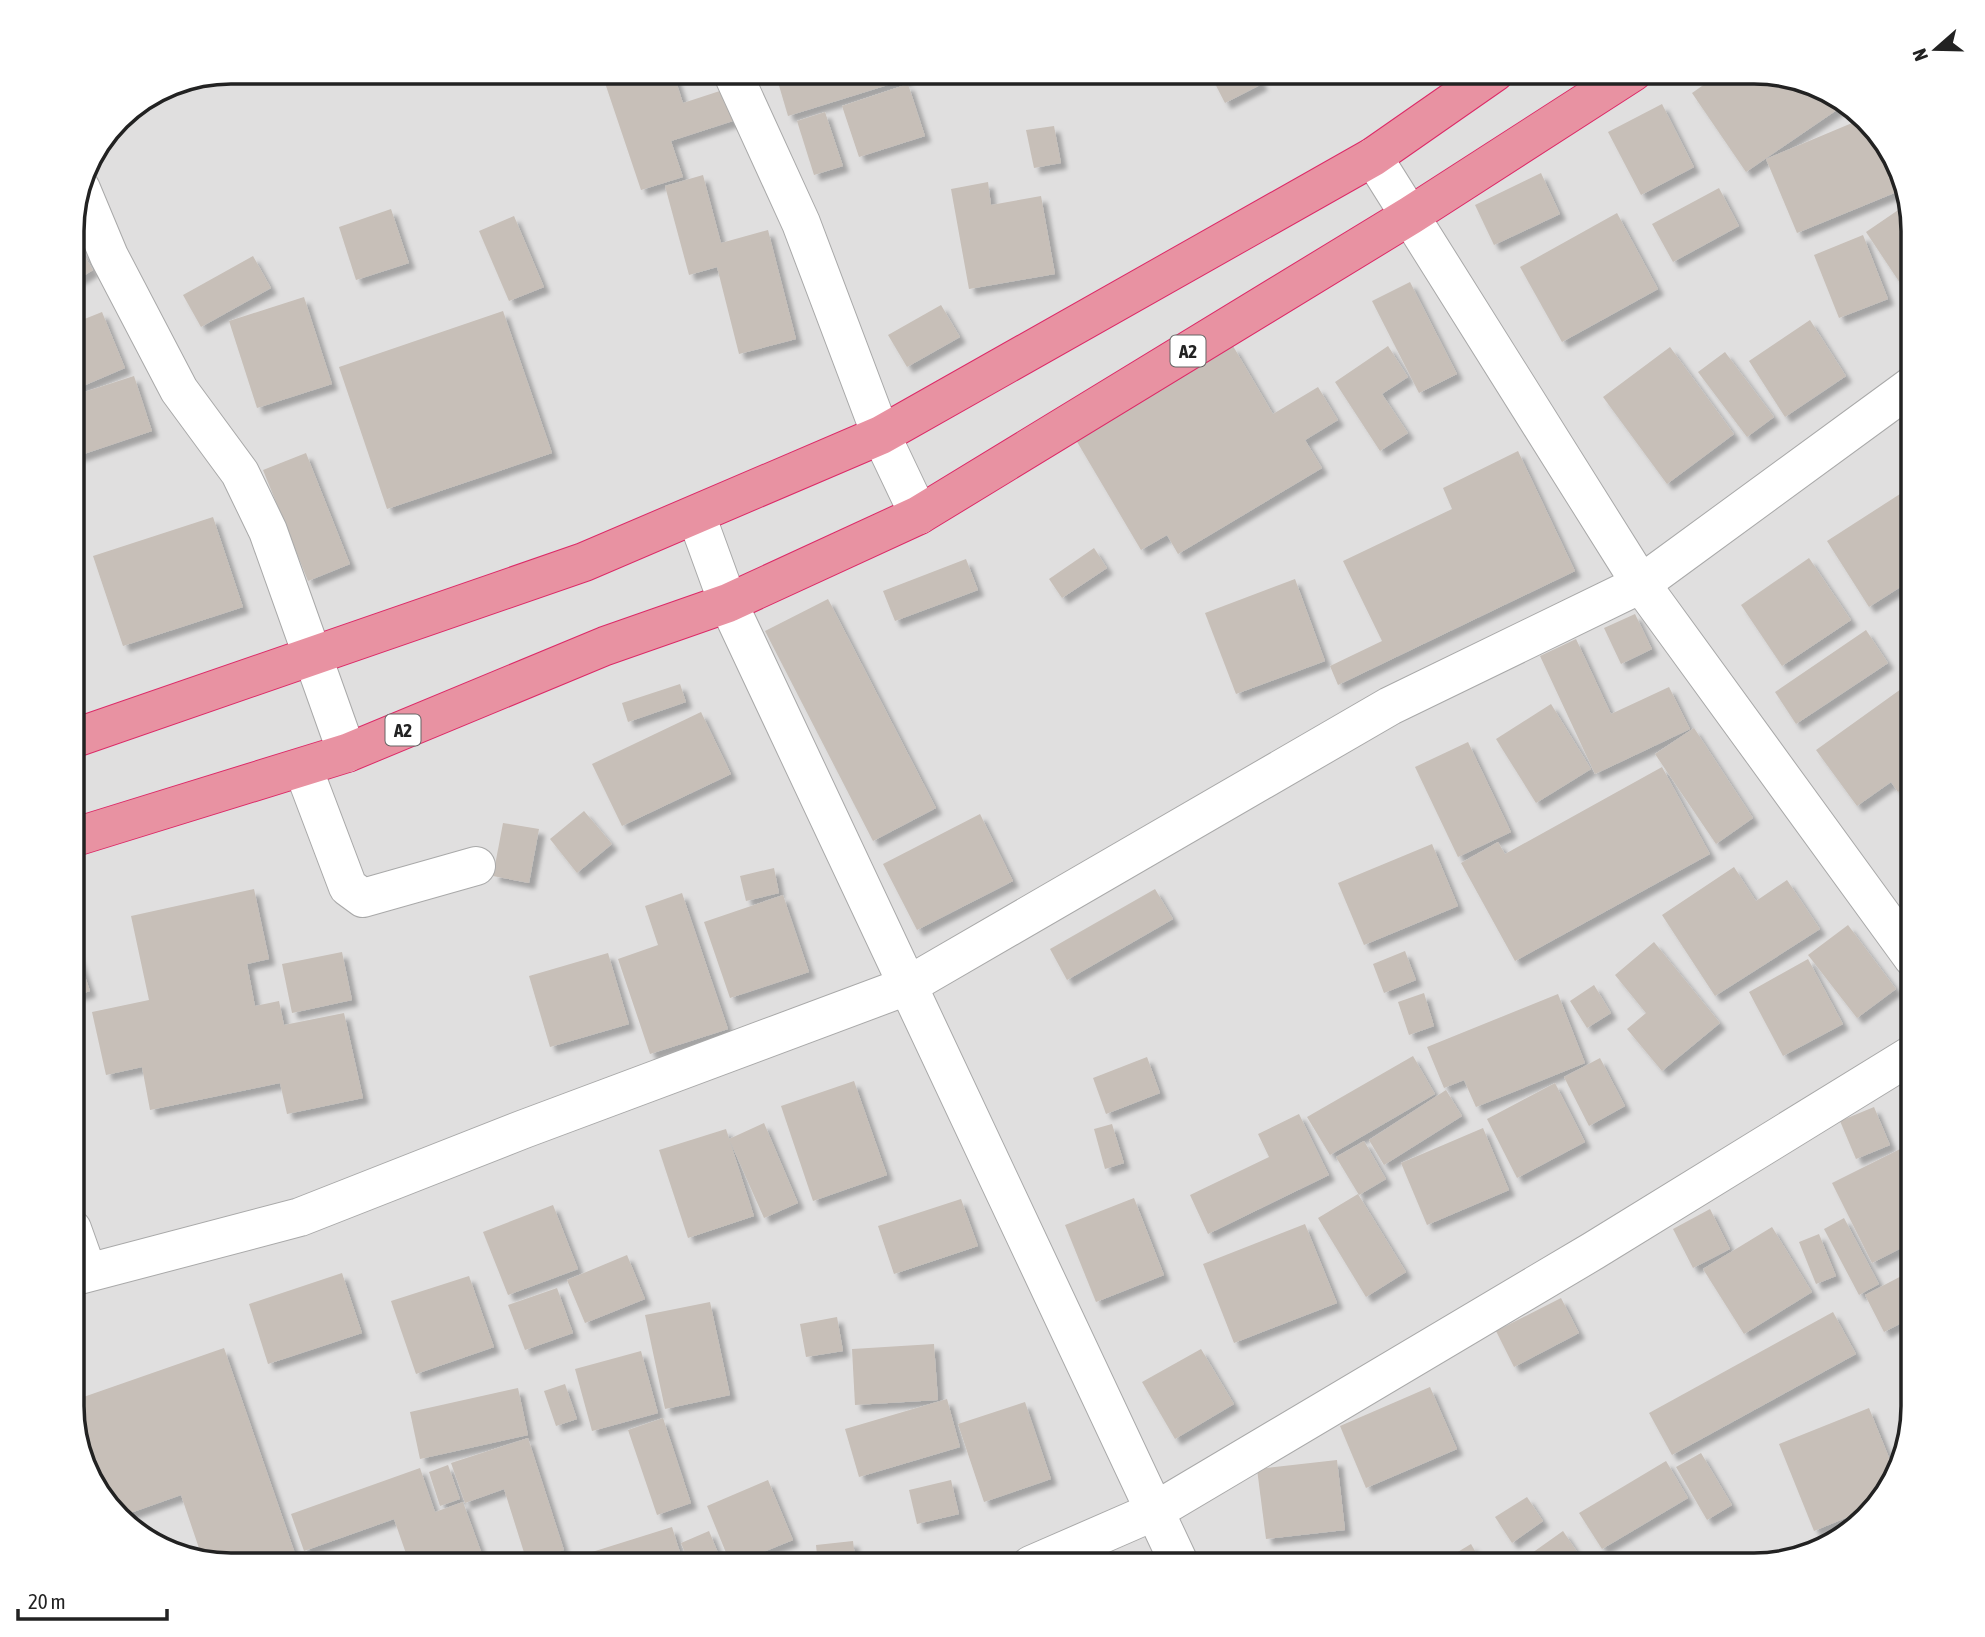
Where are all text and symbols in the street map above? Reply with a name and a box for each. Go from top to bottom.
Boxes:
north arrow [1901,14,1971,84]
text: N [1908,46,1932,64]
road number: A2 [1170,336,1206,366]
road number: A2 [386,715,420,746]
scale bar [18,1578,166,1622]
text: 20 m [28,1589,66,1613]

